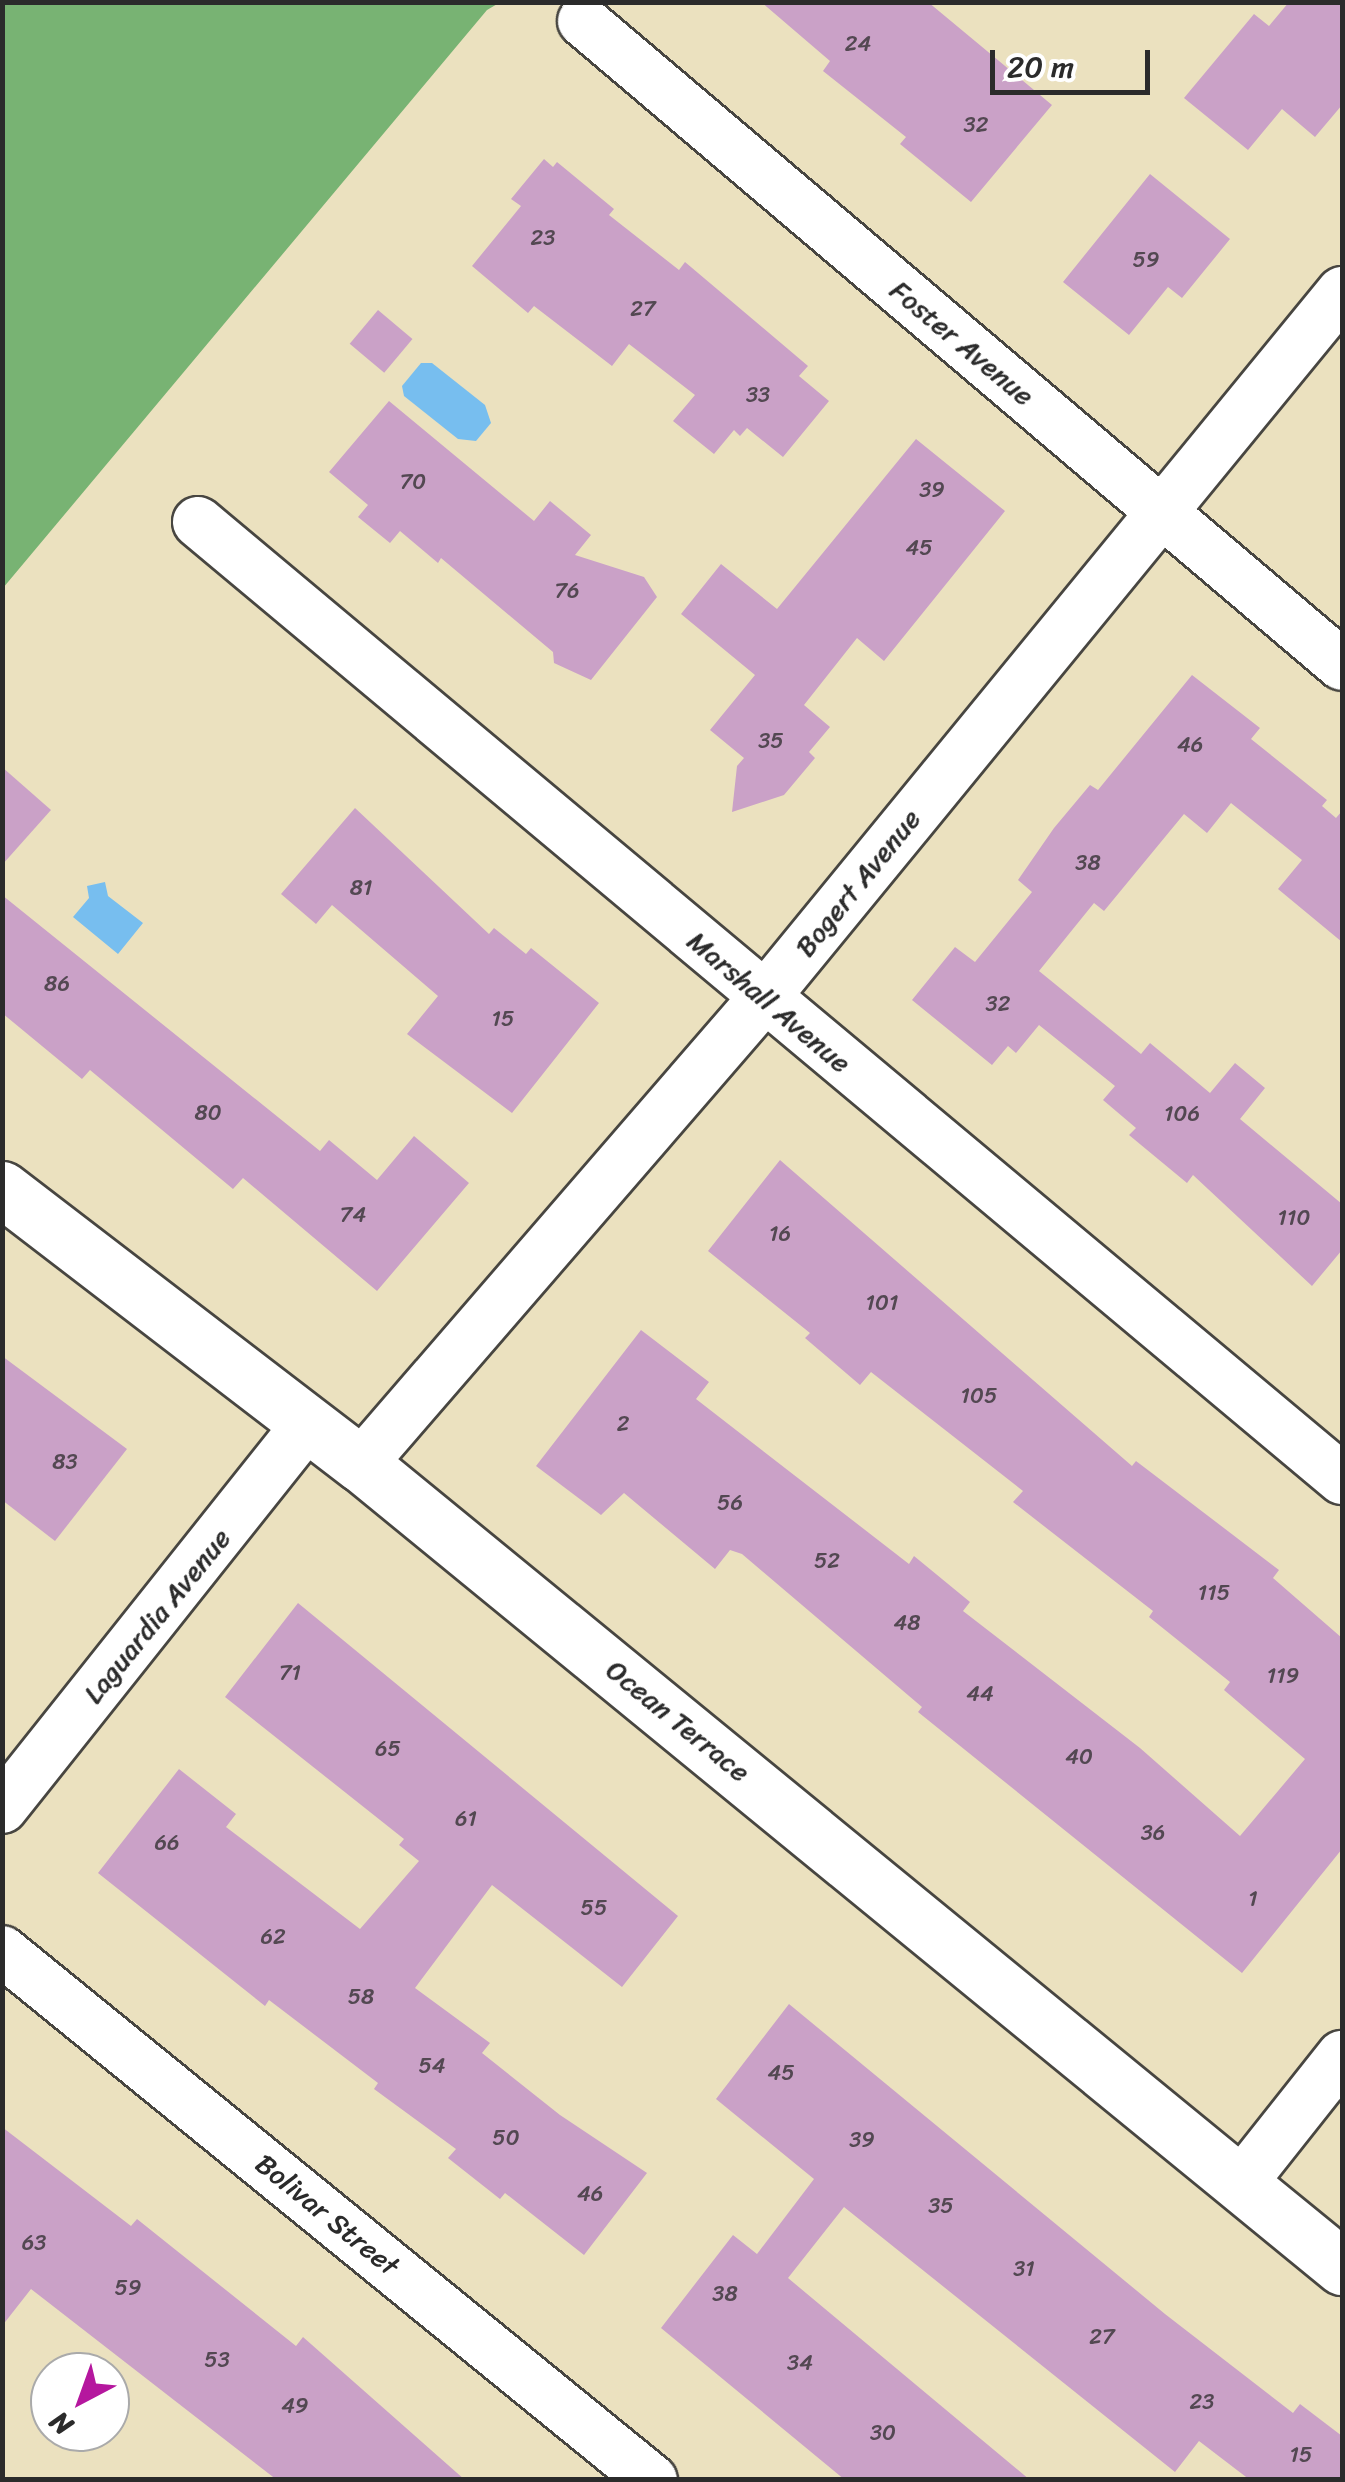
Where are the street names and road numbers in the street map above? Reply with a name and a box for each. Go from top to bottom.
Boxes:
street label: Foster Avenue [883,273,1041,413]
street label: Bogert Avenue [788,803,928,963]
street label: Marshall Avenue [681,924,857,1080]
street label: Laguardia Avenue [76,1522,238,1710]
street label: Ocean Terrace [599,1653,757,1789]
street label: Bolivar Street [249,2147,405,2283]

